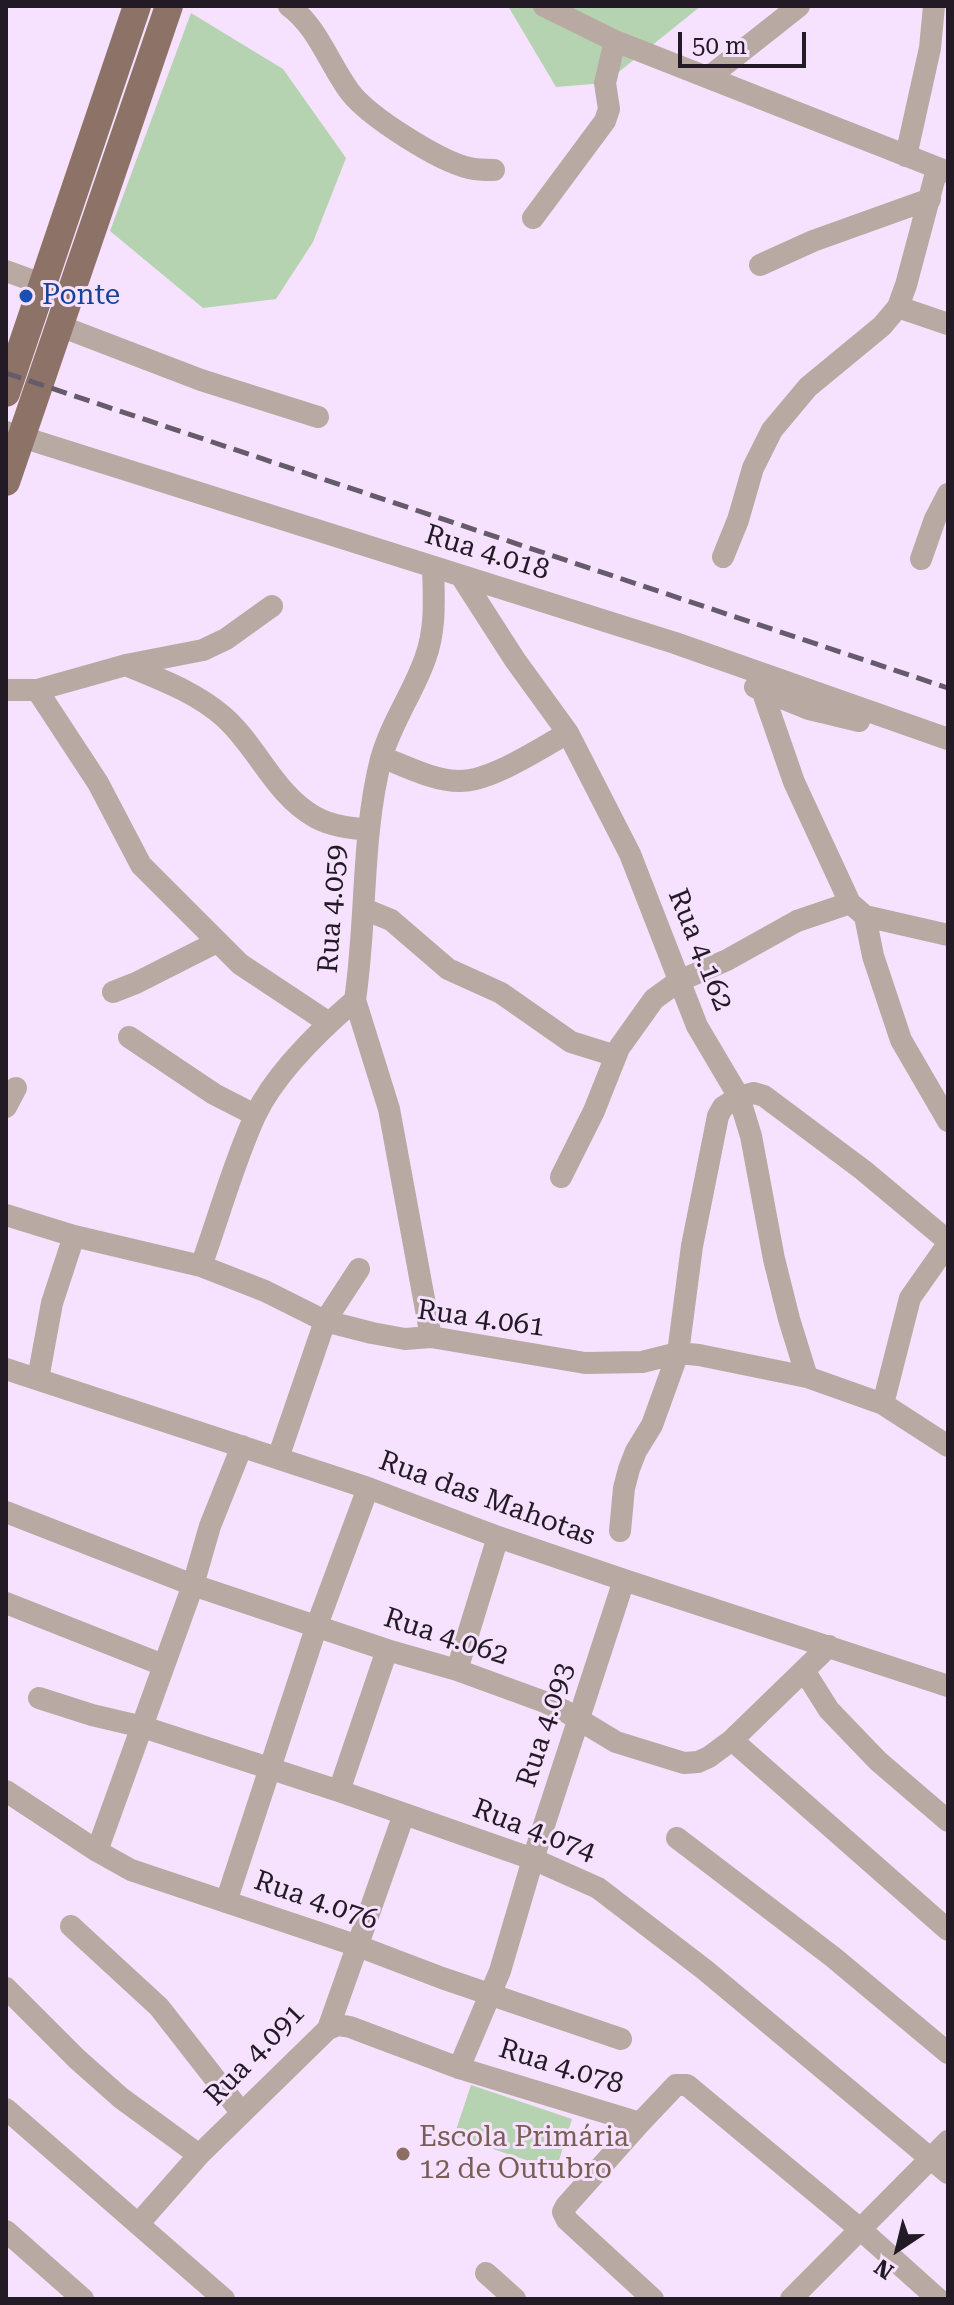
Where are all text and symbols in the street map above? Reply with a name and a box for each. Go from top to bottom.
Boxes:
scale bar [682,16,810,66]
text: 50 m [692,32,747,60]
place label: Ponte [42,279,120,313]
marker: Ponte [17,287,35,305]
street label: Rua 4.018 [421,518,553,588]
street label: Rua 4.059 [312,844,354,974]
street label: Rua 4.162 [660,884,740,1016]
street label: Rua 4.061 [415,1293,547,1345]
street label: Rua das Mahotas [374,1444,600,1554]
street label: Rua 4.062 [380,1601,512,1673]
street label: Rua 4.093 [510,1659,582,1791]
street label: Rua 4.074 [468,1792,600,1870]
street label: Rua 4.076 [250,1864,382,1938]
street label: Rua 4.091 [198,1997,312,2113]
street label: Rua 4.078 [495,2032,627,2102]
place label: Escola Primária 12 de Outubro [419,2121,629,2187]
marker: Escola Primária 12 de Outubro [394,2145,412,2163]
north arrow [858,2209,938,2289]
text: N [870,2254,898,2284]

